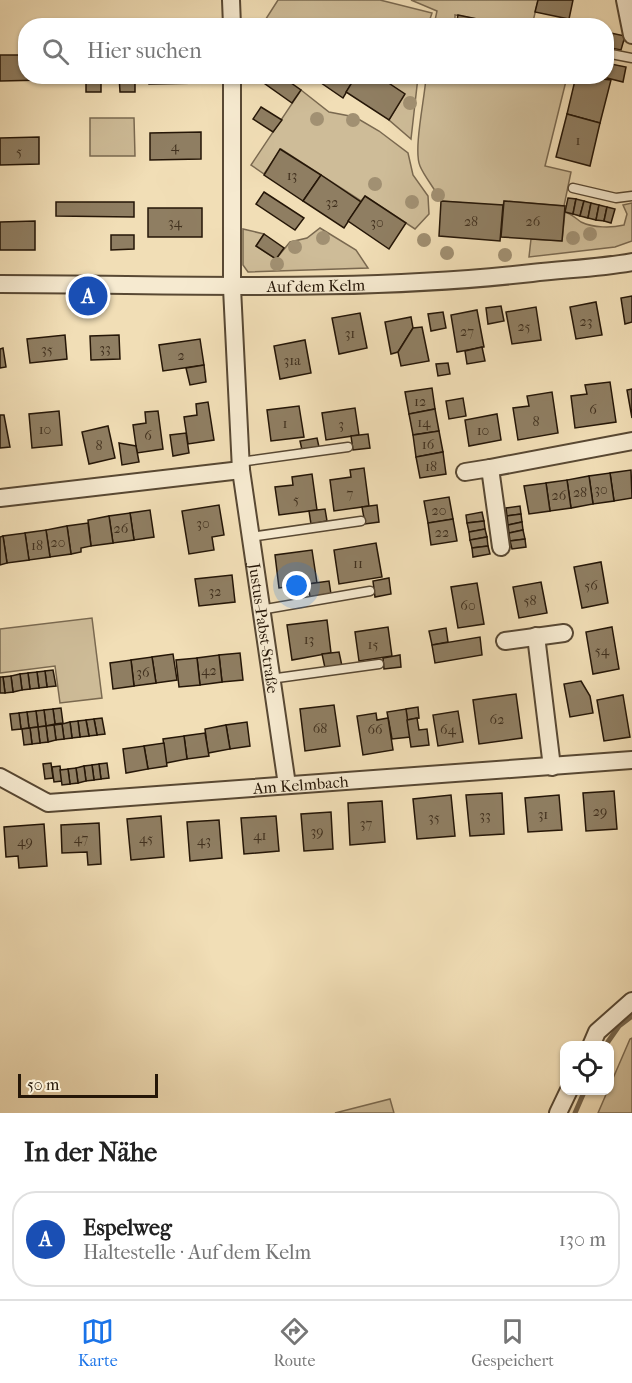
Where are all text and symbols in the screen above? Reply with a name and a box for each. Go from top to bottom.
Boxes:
search box [18,18,614,84]
icon: search [39,35,72,68]
text: Hier suchen [87,38,202,64]
house number: 1 [576,132,581,149]
house number: 4 [171,138,180,155]
house number: 5 [16,143,22,160]
house number: 13 [287,167,297,184]
house number: 32 [326,194,338,211]
house number: 28 [464,213,478,230]
house number: 26 [526,213,541,230]
house number: 34 [168,214,183,231]
house number: 30 [370,214,384,231]
pin: A [68,274,107,318]
street label: Auf dem Kelm [266,275,366,296]
house number: 23 [580,313,592,330]
house number: 25 [517,318,531,335]
house number: 27 [460,323,474,340]
house number: 31 [345,325,355,342]
house number: 33 [99,340,111,357]
house number: 35 [41,341,53,358]
house number: 2 [177,347,185,364]
house number: 31a [283,352,301,369]
house number: 12 [414,393,426,410]
house number: 6 [589,401,597,418]
house number: 8 [532,413,540,430]
house number: 14 [417,414,431,431]
house number: 1 [283,415,288,432]
house number: 3 [338,416,344,433]
house number: 10 [39,421,51,438]
house number: 10 [477,422,489,439]
house number: 6 [144,427,152,444]
house number: 16 [422,436,435,453]
house number: 8 [95,437,103,454]
house number: 18 [425,458,437,475]
house number: 30 [594,481,608,498]
house number: 28 [573,484,587,501]
house number: 7 [347,485,354,502]
house number: 26 [552,487,567,504]
house number: 5 [293,491,299,508]
house number: 20 [432,502,446,519]
house number: 30 [196,515,210,532]
house number: 26 [114,520,129,537]
house number: 22 [435,524,449,541]
house number: 20 [51,534,65,551]
house number: 18 [31,537,43,554]
house number: 11 [353,555,363,572]
street label: Justus-Pabst-Straße [245,560,283,695]
your location [282,571,311,600]
house number: 56 [584,577,598,594]
house number: 32 [209,583,221,600]
house number: 58 [523,592,537,609]
house number: 60 [460,597,476,614]
house number: 13 [304,631,314,648]
house number: 15 [368,636,379,653]
house number: 54 [595,642,610,659]
house number: 42 [201,662,217,679]
house number: 36 [136,664,150,681]
house number: 62 [490,711,504,728]
house number: 68 [313,720,327,737]
house number: 66 [367,721,383,738]
house number: 64 [440,721,457,738]
street label: Am Kelmbach [251,771,349,797]
house number: 29 [593,803,607,820]
house number: 31 [538,806,548,823]
house number: 33 [479,807,491,824]
house number: 35 [428,809,440,826]
house number: 37 [360,815,372,832]
house number: 39 [310,823,324,840]
house number: 41 [253,827,267,844]
house number: 47 [74,830,89,847]
house number: 45 [139,830,153,847]
house number: 43 [197,832,211,849]
house number: 49 [17,833,33,850]
map controls [560,1041,614,1095]
button: locate [560,1041,614,1095]
scale bar [18,1071,158,1098]
text: 50 m [27,1075,59,1094]
text: In der Nähe [24,1137,157,1168]
text: Espelweg [83,1215,172,1241]
text: A [39,1228,52,1251]
text: 130 m [559,1228,606,1251]
text: Haltestelle · Auf dem Kelm [83,1241,311,1264]
tab: Karte [78,1315,118,1370]
tab: Route [273,1315,315,1370]
tab: Gespeichert [471,1315,554,1370]

